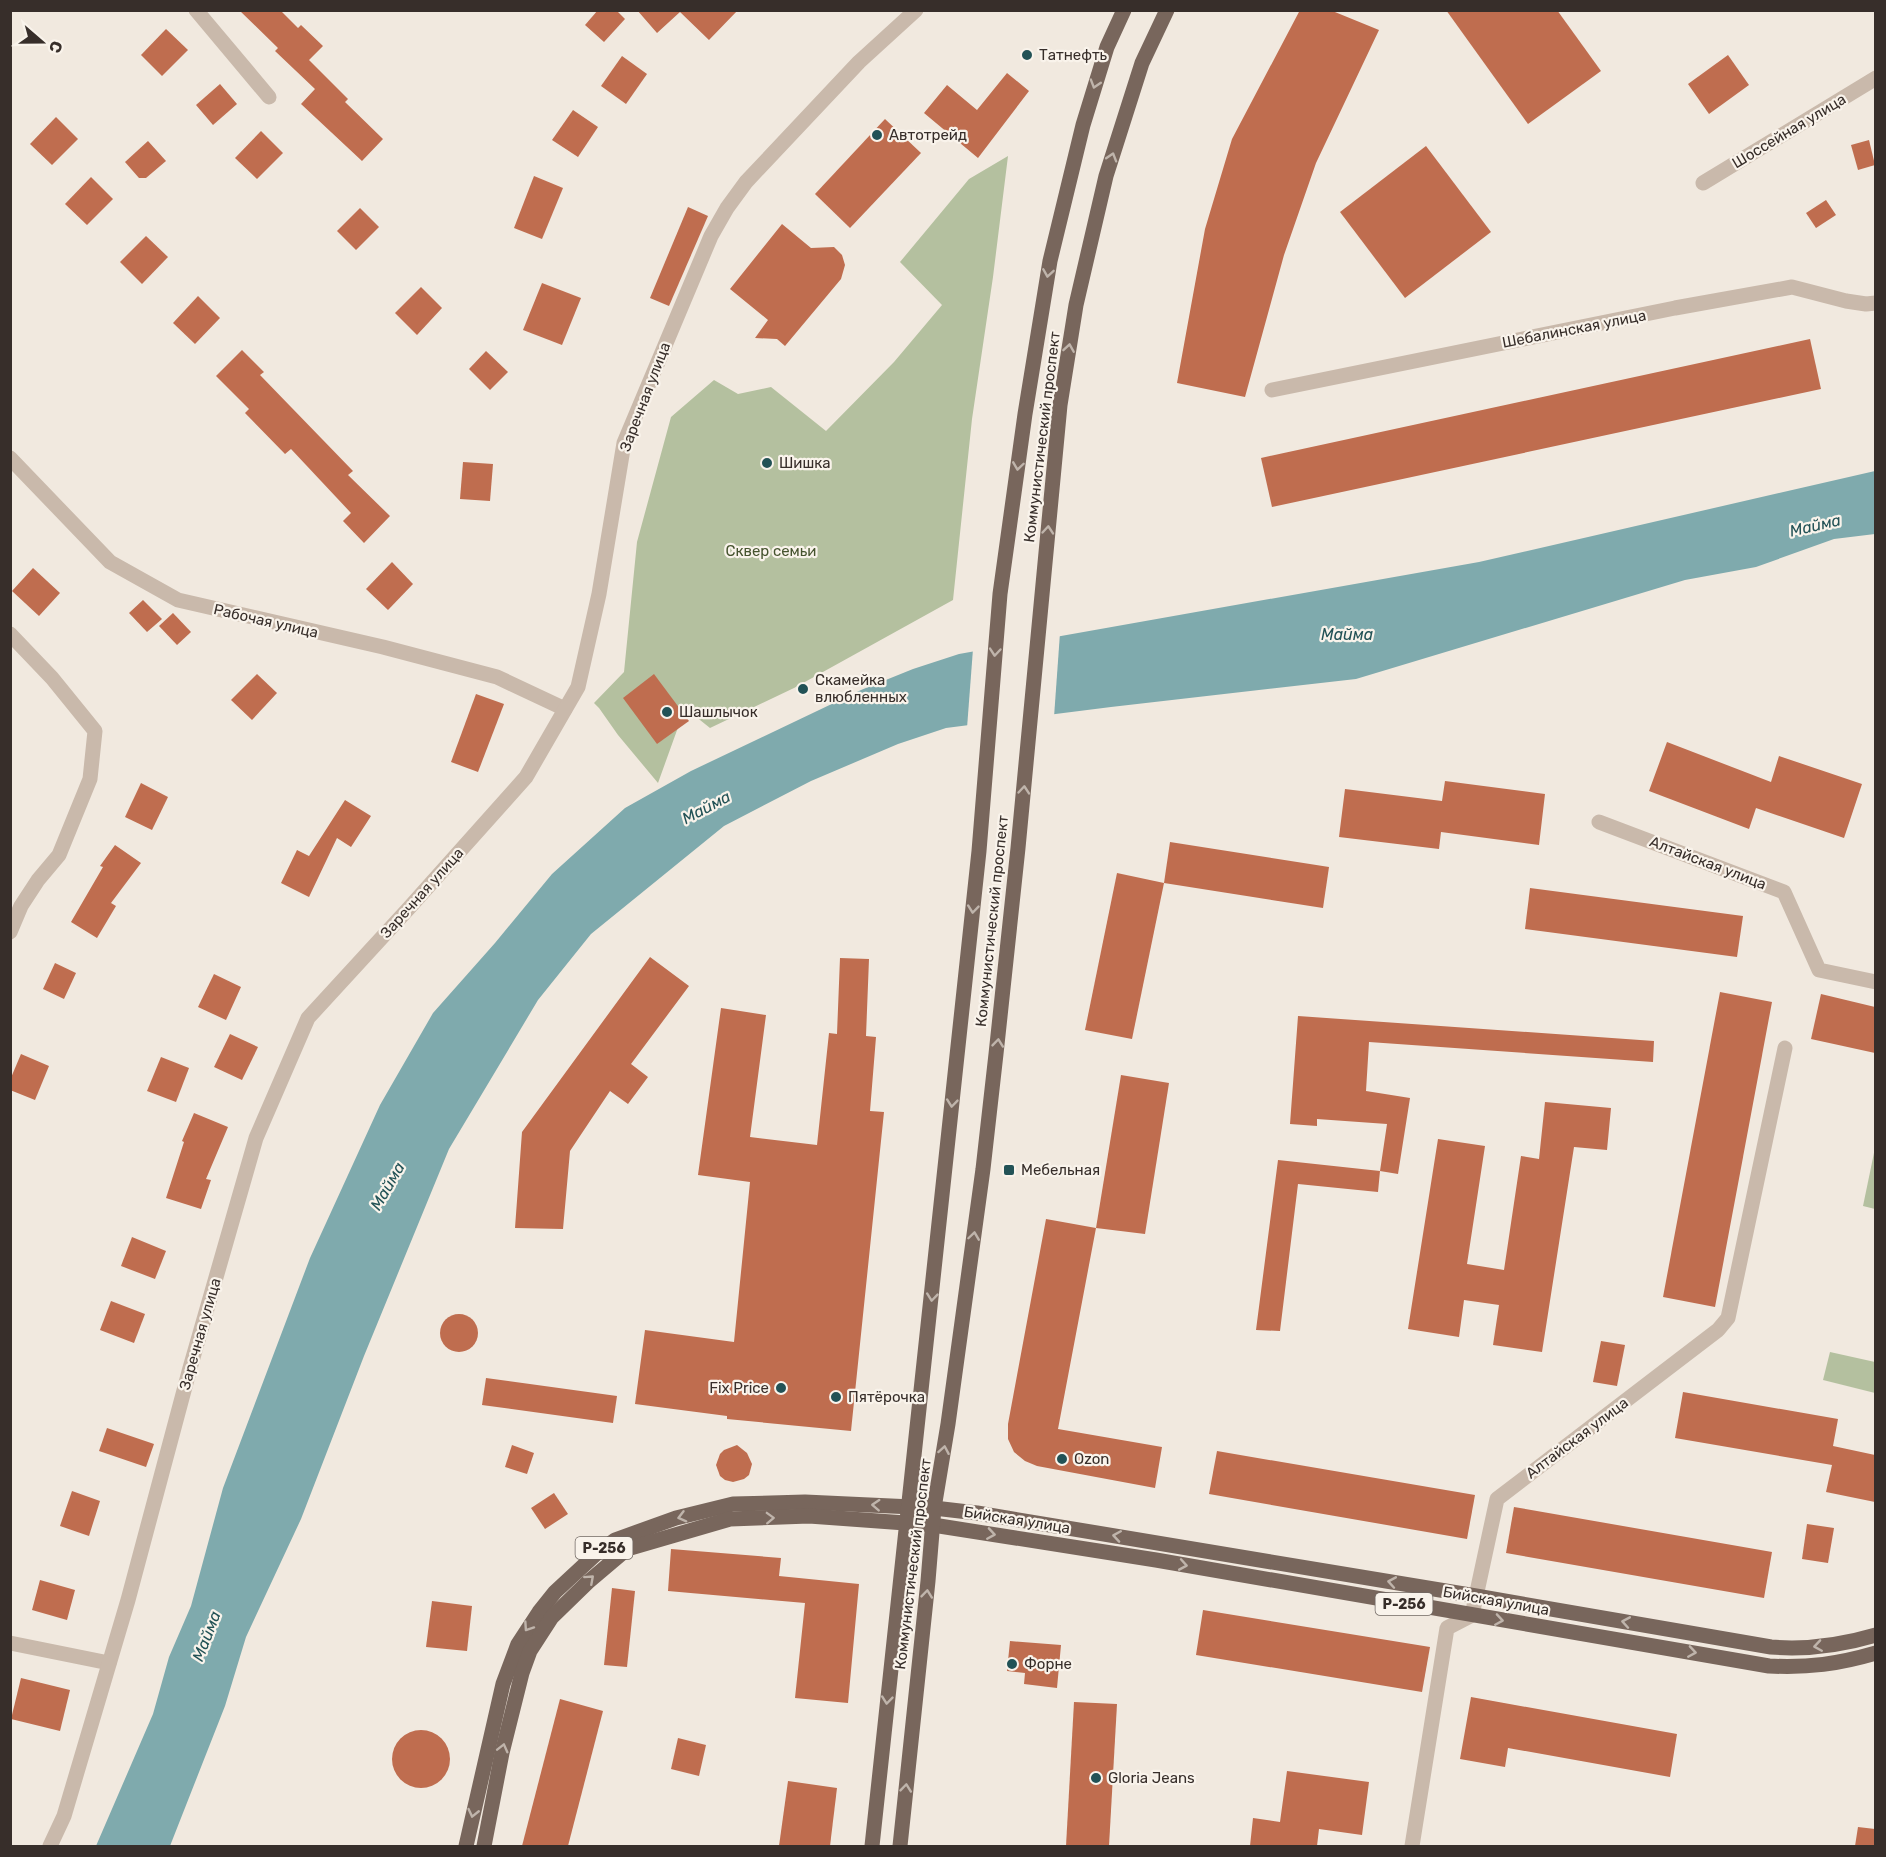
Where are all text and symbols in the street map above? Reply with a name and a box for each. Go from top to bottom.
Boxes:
north arrow [12,12,72,72]
text: С [45,38,66,55]
place label: Татнефть [1039,46,1108,64]
marker: Татнефть [1020,48,1034,62]
one-way arrow [1090,78,1102,89]
street label: Шоссейная улица [1729,90,1849,172]
place label: Автотрейд [889,126,967,144]
marker: Автотрейд [870,128,884,142]
one-way arrow [1105,153,1117,163]
one-way arrow [1042,269,1054,278]
street label: Шебалинская улица [1500,306,1648,352]
street label: Коммунистический проспект [1020,330,1064,544]
street label: Заречная улица [616,340,674,454]
one-way arrow [1063,343,1075,352]
place label: Шишка [779,454,831,472]
marker: Шишка [760,456,774,470]
one-way arrow [1012,462,1024,471]
water label: Майма [1788,510,1843,541]
one-way arrow [1041,525,1054,534]
park label: Сквер семьи [725,542,817,560]
street label: Рабочая улица [212,600,320,642]
water label: Майма [1321,625,1373,644]
one-way arrow [989,648,1002,657]
place label: Скамейка влюбленных [815,671,907,706]
marker: Скамейка влюбленных [796,682,810,696]
place label: Шашлычок [679,703,758,721]
marker: Шашлычок [660,705,674,719]
one-way arrow [1017,785,1030,795]
water label: Майма [679,787,734,828]
street label: Коммунистический проспект [972,814,1012,1028]
street label: Алтайская улица [1647,832,1769,894]
street label: Заречная улица [377,844,467,942]
one-way arrow [967,905,979,914]
one-way arrow [991,1038,1003,1047]
one-way arrow [946,1099,959,1108]
water label: Майма [366,1159,409,1214]
place label: Мебельная [1021,1161,1100,1179]
marker: Мебельная [1002,1163,1016,1177]
one-way arrow [967,1231,979,1241]
street label: Заречная улица [175,1276,225,1392]
one-way arrow [926,1292,939,1302]
place label: Fix Price [709,1379,769,1397]
marker: Fix Price [774,1381,788,1395]
place label: Пятёрочка [848,1388,925,1406]
marker: Пятёрочка [829,1390,843,1404]
street label: Алтайская улица [1522,1394,1632,1482]
one-way arrow [937,1445,950,1455]
place label: Ozon [1074,1450,1109,1468]
marker: Ozon [1055,1452,1069,1466]
street label: Коммунистический проспект [891,1457,935,1671]
one-way arrow [871,1498,880,1511]
street label: Бийская улица [963,1503,1071,1537]
one-way arrow [677,1510,688,1522]
one-way arrow [766,1511,775,1524]
one-way arrow [986,1528,995,1540]
one-way arrow [1112,1530,1122,1543]
road number: Р-256 [576,1537,632,1559]
one-way arrow [1178,1558,1188,1571]
one-way arrow [583,1575,594,1586]
one-way arrow [1387,1576,1397,1588]
street label: Бийская улица [1442,1583,1550,1619]
one-way arrow [920,1590,933,1599]
road number: Р-256 [1376,1593,1432,1615]
water label: Майма [188,1608,225,1664]
one-way arrow [1494,1613,1504,1626]
one-way arrow [1621,1616,1630,1628]
one-way arrow [524,1621,535,1632]
one-way arrow [1814,1639,1824,1652]
one-way arrow [1686,1645,1696,1658]
place label: Форне [1024,1655,1072,1673]
marker: Форне [1005,1657,1019,1671]
one-way arrow [881,1695,894,1704]
one-way arrow [496,1743,509,1753]
place label: Gloria Jeans [1108,1769,1195,1787]
marker: Gloria Jeans [1089,1771,1103,1785]
one-way arrow [899,1784,912,1793]
one-way arrow [468,1808,481,1818]

